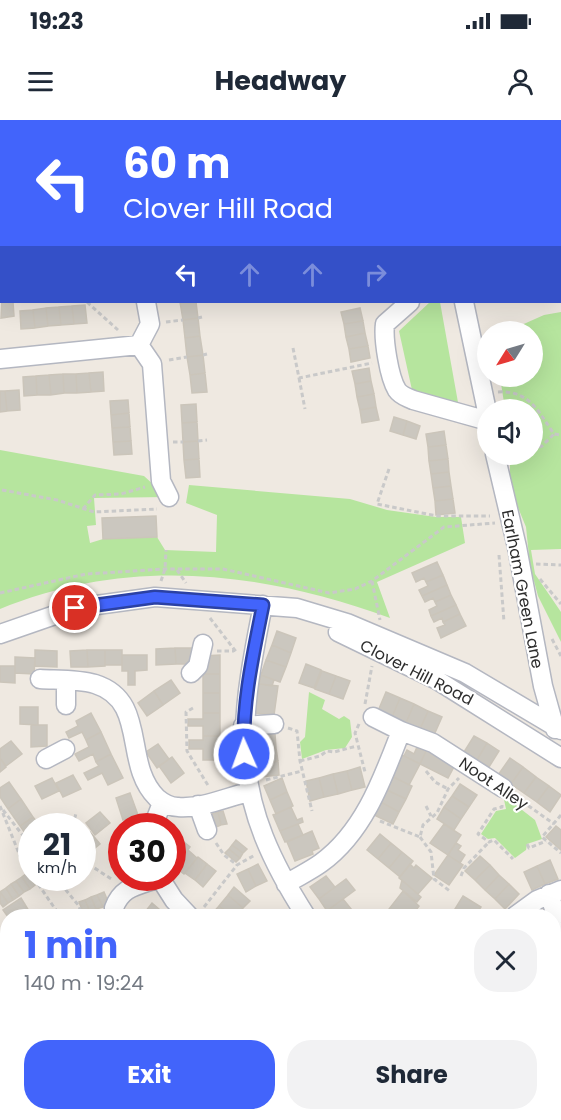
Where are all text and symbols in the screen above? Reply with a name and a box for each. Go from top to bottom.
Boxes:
text: 19:23 [30,6,84,37]
text: Headway [215,62,346,99]
icon: menu [24,65,57,98]
icon: person [504,65,537,98]
text: 60 m [123,134,231,193]
icon: left [24,144,102,222]
text: Clover Hill Road [123,190,333,227]
icon: left [170,258,203,291]
icon: ahead [233,258,266,291]
icon: ahead [296,258,329,291]
icon: right [359,258,392,291]
north arrow [477,321,543,387]
map controls [477,321,543,465]
button: sound [477,399,543,465]
street label: Earlham Green Lane [496,508,549,671]
pin [49,582,100,633]
icon: arrive [58,591,91,624]
street label: Clover Hill Road [356,634,477,711]
position arrow [212,722,276,786]
street label: Noot Alley [454,752,533,815]
speed limit sign: 30 [108,813,186,891]
text: 21 [43,823,71,866]
text: km/h [37,857,77,878]
text: 1 min [24,920,118,971]
button: close [474,929,537,992]
text: 140 m · 19:24 [24,969,144,997]
button: Exit [24,1040,275,1109]
button: Share [287,1040,537,1109]

